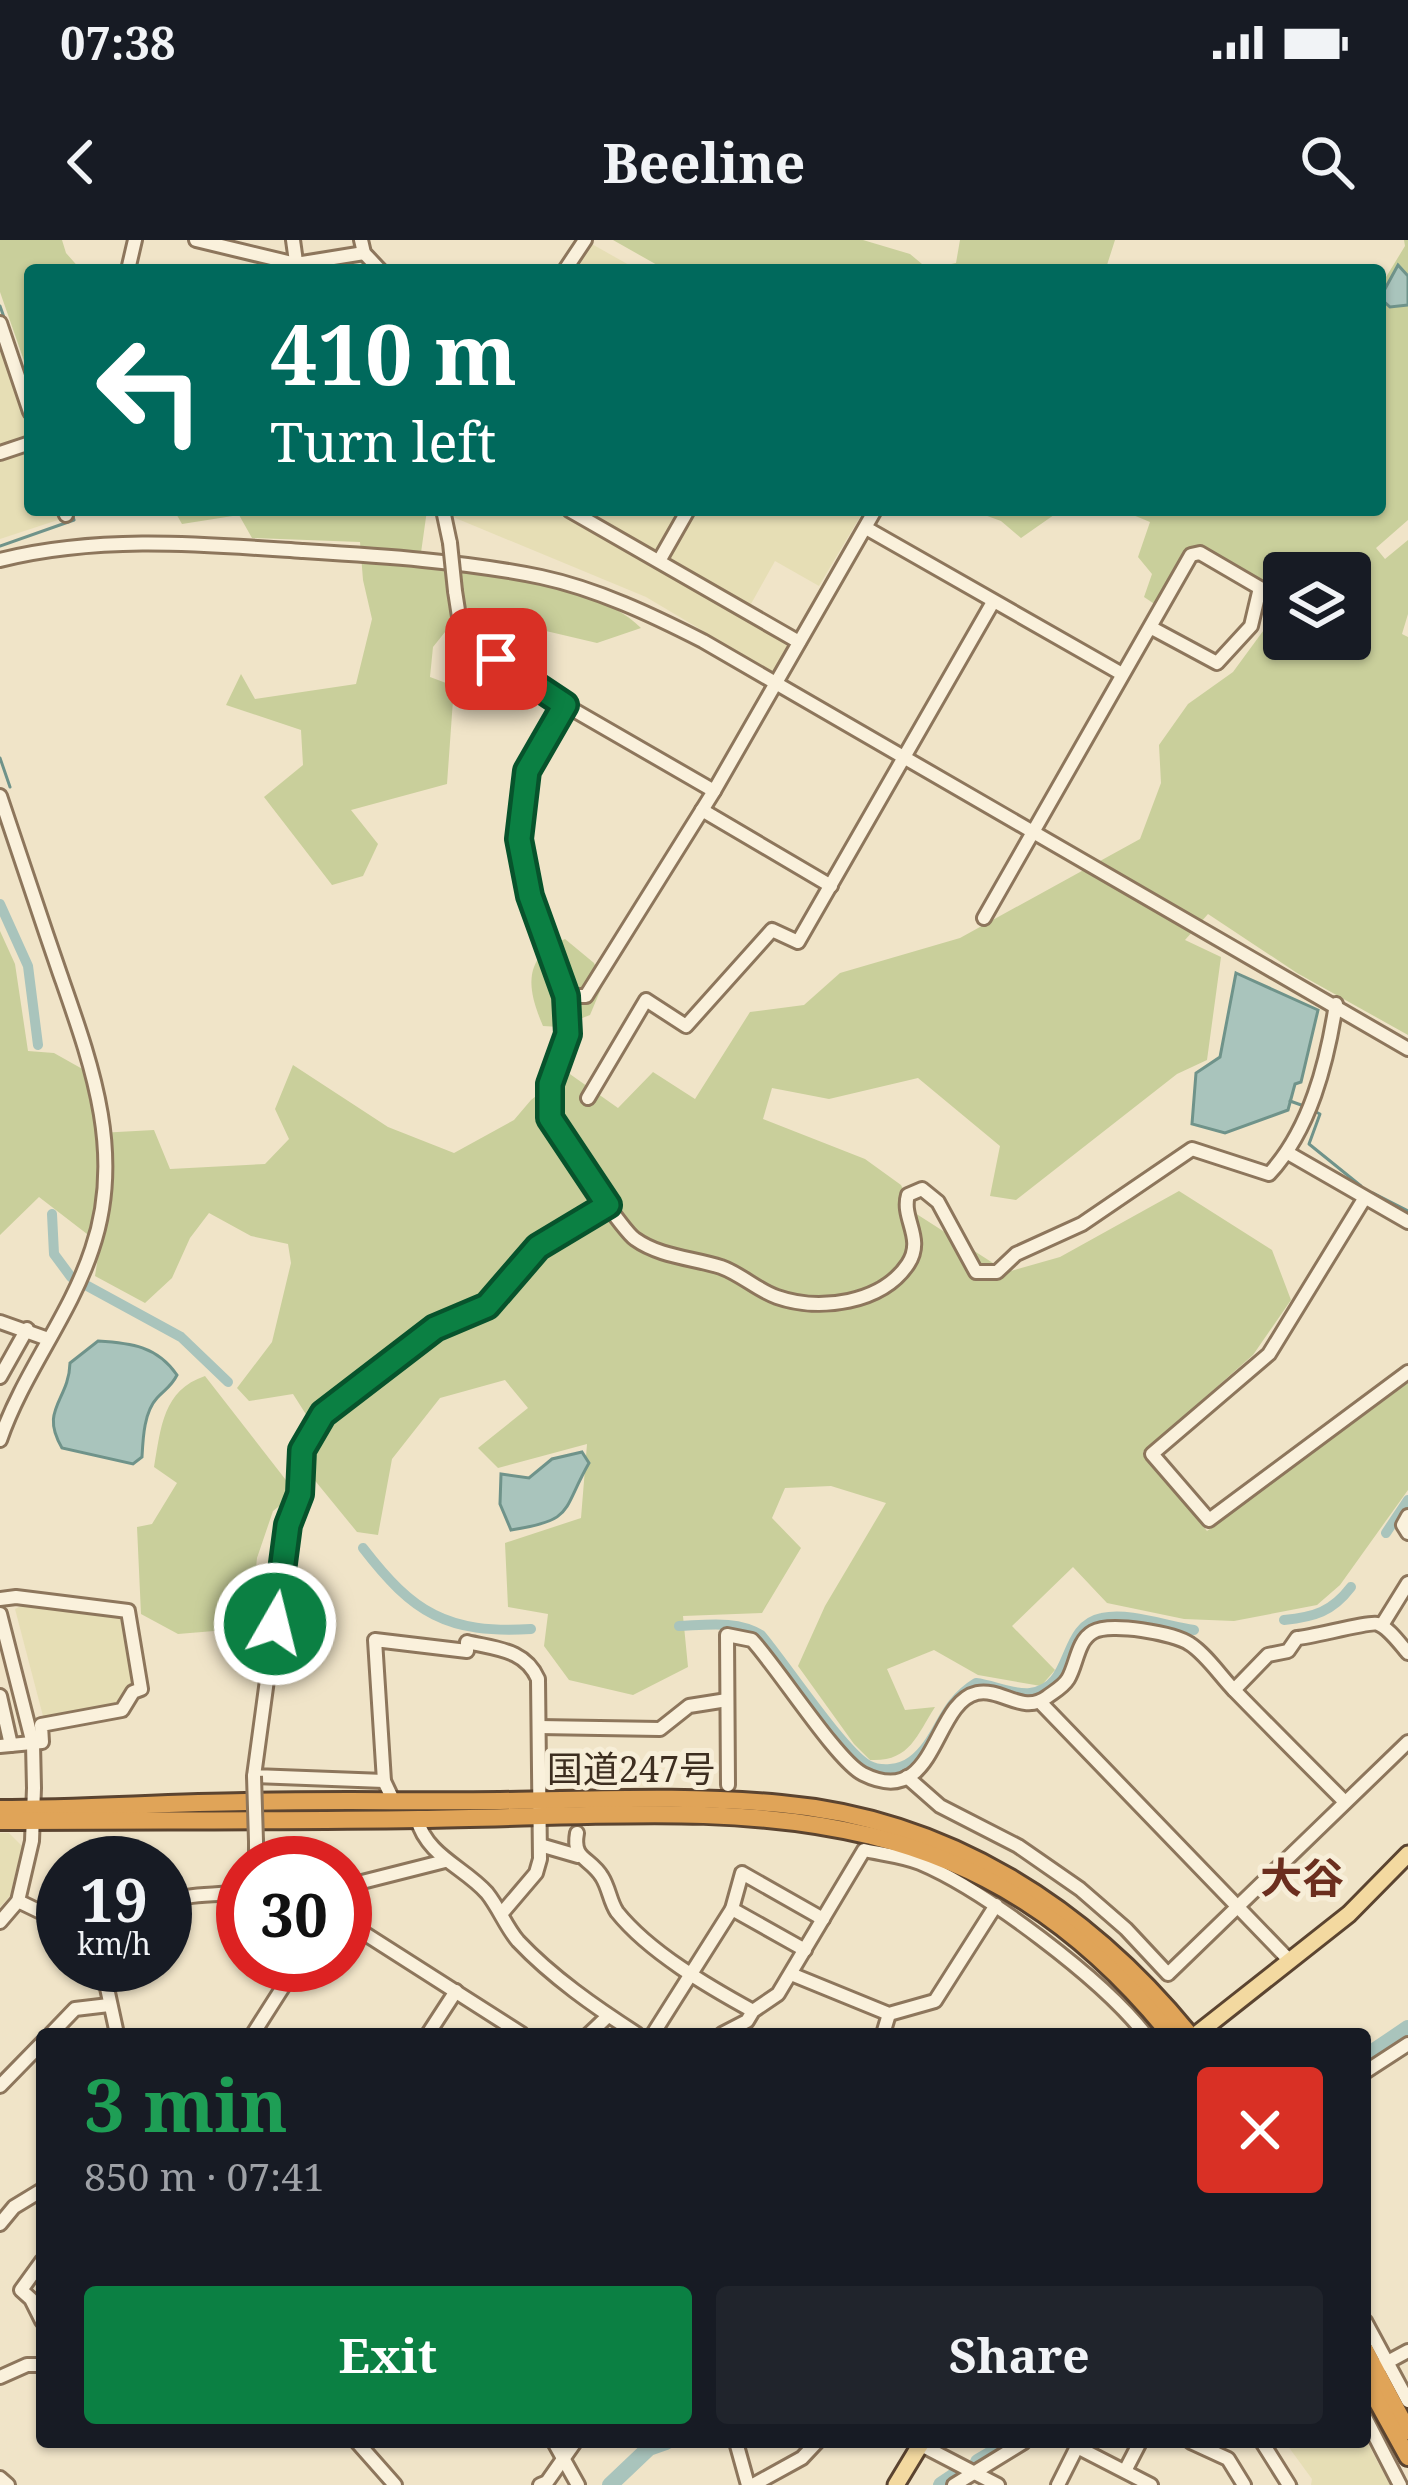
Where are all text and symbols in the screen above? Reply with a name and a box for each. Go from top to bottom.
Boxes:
text: 07:38 [60,12,175,73]
text: Beeline [603,125,806,199]
icon: back [48,129,114,195]
icon: search [1294,129,1360,195]
text: 410 m [270,295,517,410]
icon: left [72,312,228,468]
text: Turn left [270,404,496,478]
map controls [1263,552,1371,660]
button: layers [1263,552,1371,660]
pin [445,608,547,710]
icon: arrive [463,626,529,692]
position arrow [212,1561,338,1687]
street label: 国道247号 [547,1744,715,1793]
speed limit sign: 30 [216,1836,372,1992]
district label: 大谷 [1260,1848,1344,1905]
text: 19 [80,1858,148,1940]
text: km/h [77,1923,151,1964]
text: 3 min [84,2055,288,2153]
button: close [1197,2067,1323,2193]
text: 850 m · 07:41 [84,2149,325,2202]
button: Exit [84,2286,692,2424]
button: Share [716,2286,1323,2424]

